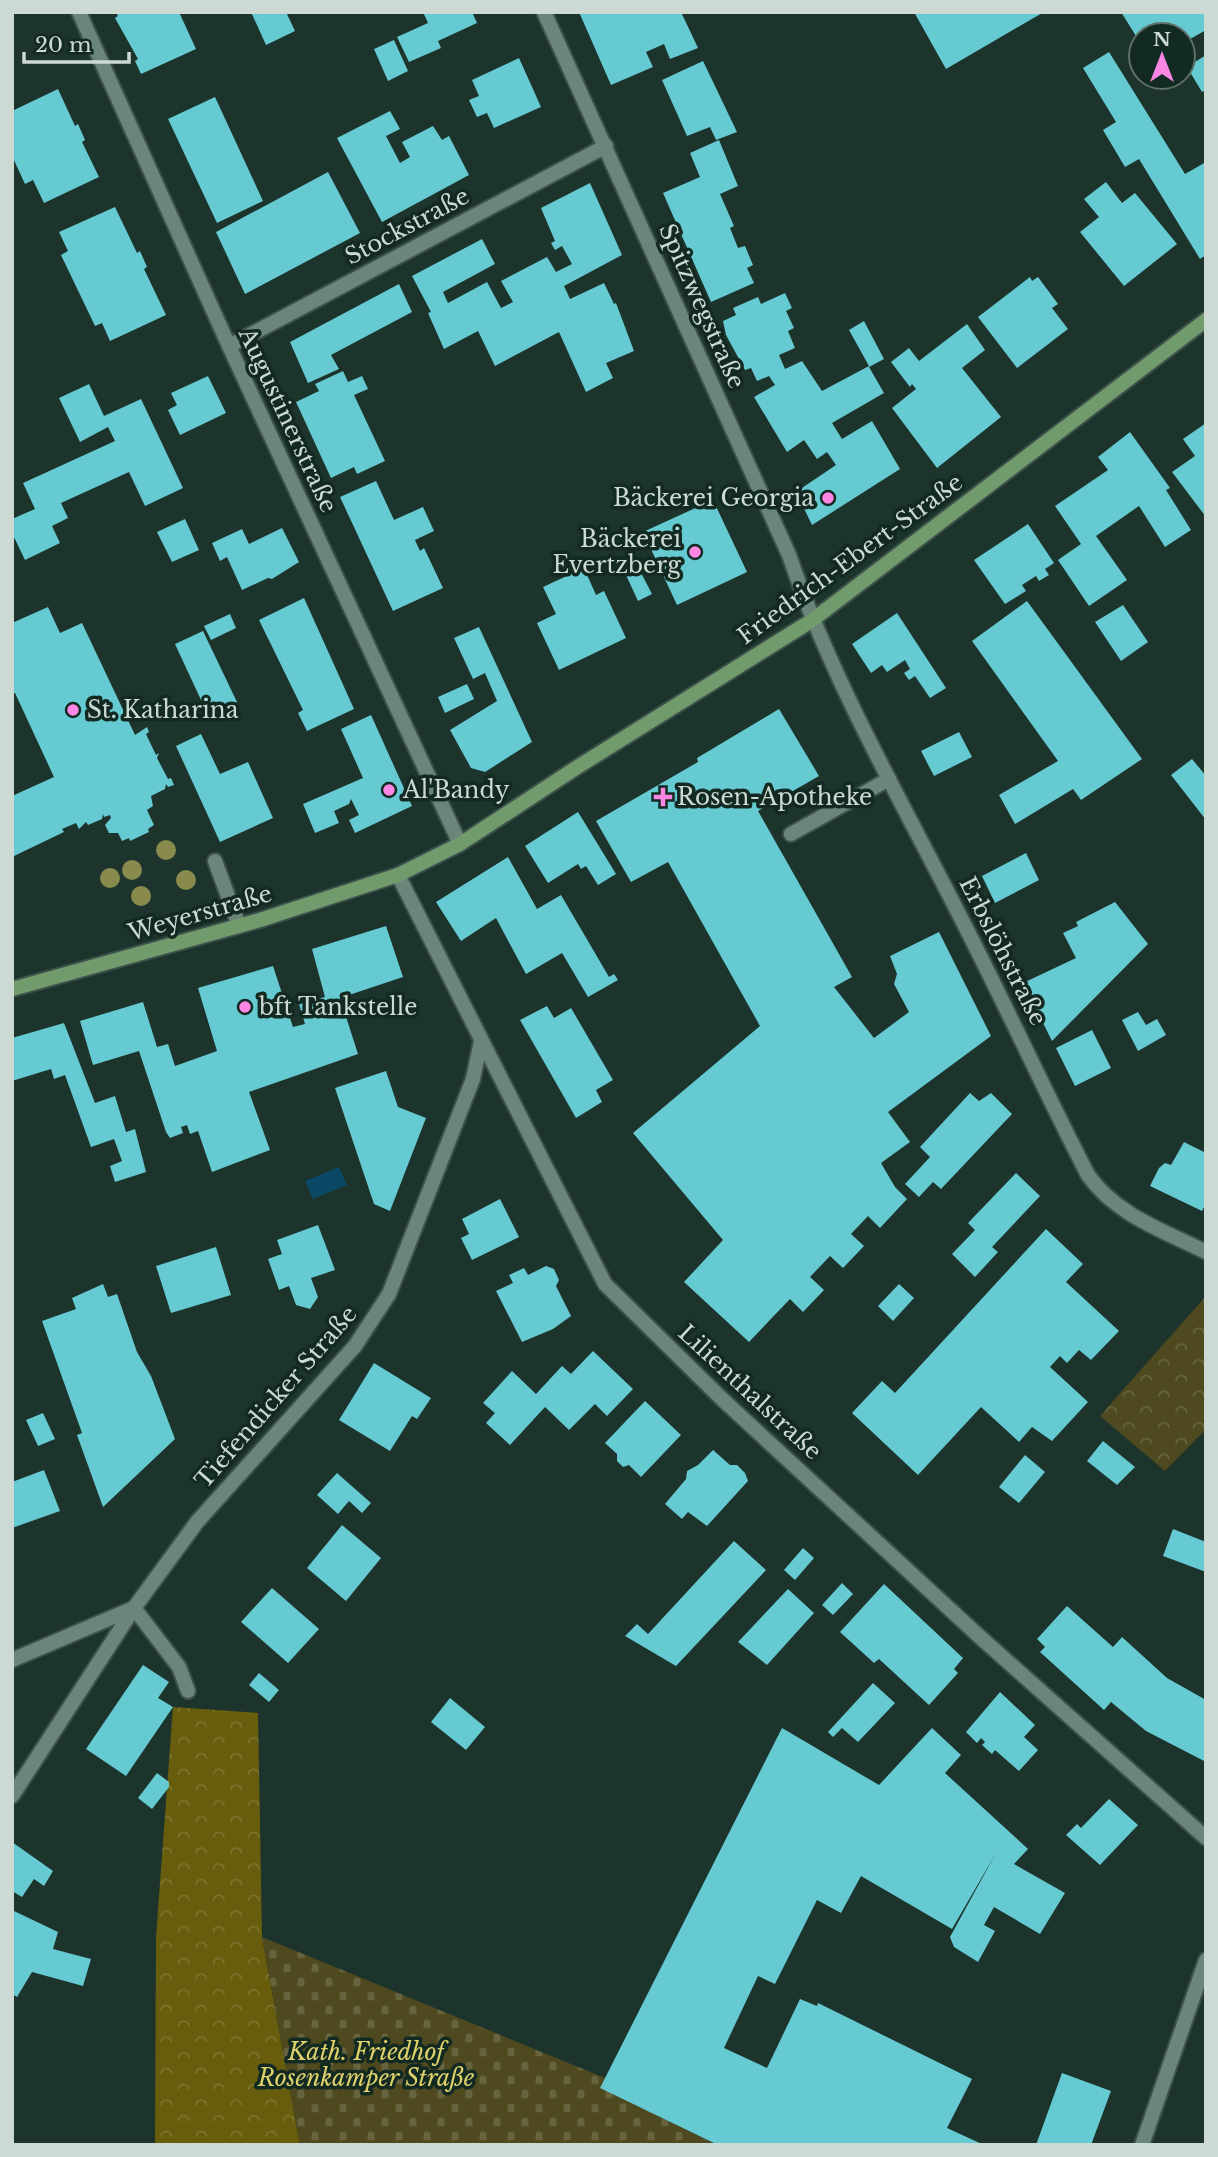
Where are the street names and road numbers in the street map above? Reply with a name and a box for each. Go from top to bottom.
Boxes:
street label: Stockstraße [340,182,474,270]
street label: Spitzwegstraße [653,219,751,393]
street label: Augustinerstraße [232,322,343,517]
street label: Friedrich-Ebert-Straße [732,468,968,650]
street label: Erbslöhstraße [953,872,1053,1030]
street label: Weyerstraße [124,879,275,947]
street label: Tiefendicker Straße [189,1300,363,1494]
street label: Lilienthalstraße [673,1319,827,1465]

